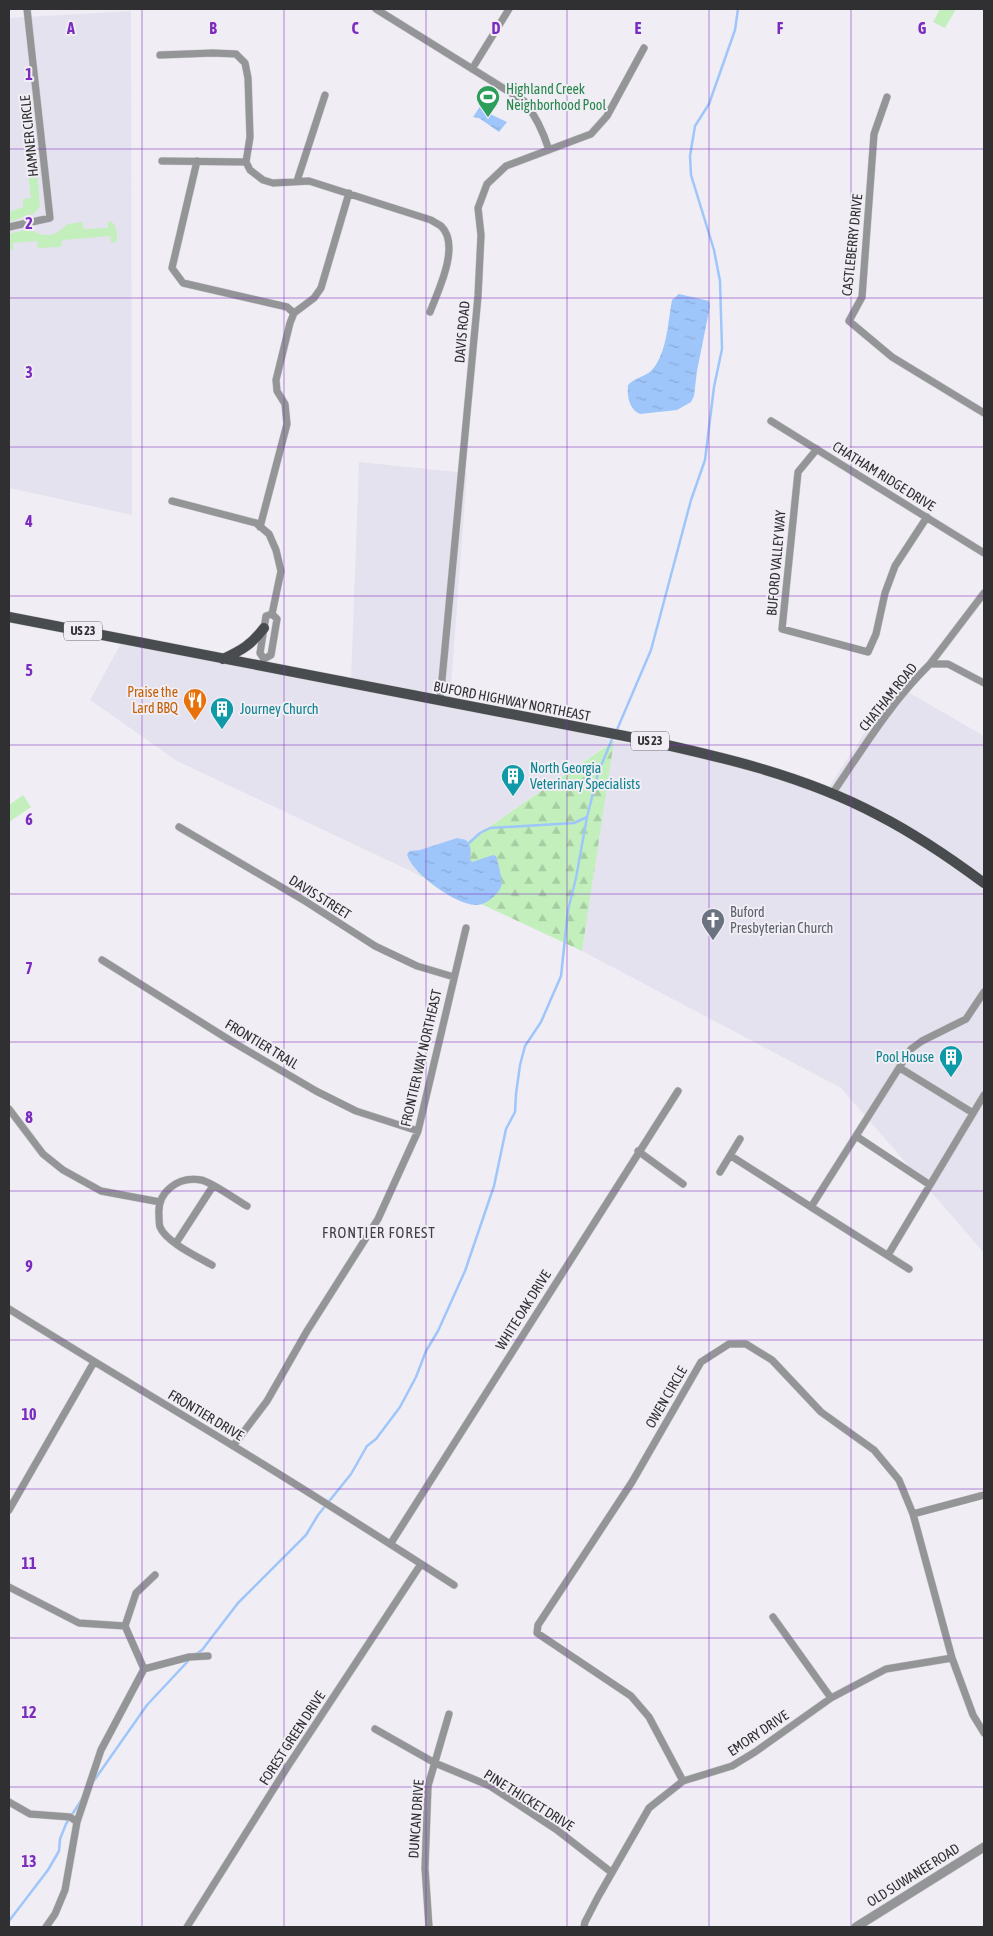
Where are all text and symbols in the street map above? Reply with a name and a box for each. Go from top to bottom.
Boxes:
text: A [66,19,75,37]
text: B [209,19,217,37]
text: C [351,19,359,37]
text: D [492,19,501,37]
text: E [635,19,642,37]
text: F [777,19,784,37]
text: G [918,19,927,37]
text: 1 [25,65,33,83]
place label: Highland Creek Neighborhood Pool [506,81,606,113]
sports icon: Highland Creek Neighborhood Pool [475,84,501,118]
street label: HAMNER CIRCLE [17,94,41,178]
street label: CASTLEBERRY DRIVE [839,193,865,297]
text: 2 [25,214,33,232]
street label: DAVIS ROAD [451,300,473,364]
text: 3 [25,363,33,381]
street label: CHATHAM RIDGE DRIVE [830,438,938,514]
street label: BUFORD VALLEY WAY [763,509,789,617]
text: 4 [24,512,33,530]
road number: US 23 [64,622,102,640]
street label: CHATHAM ROAD [856,660,920,734]
text: 5 [25,661,33,679]
street label: BUFORD HIGHWAY NORTHEAST [432,678,592,724]
place label: Praise the Lard BBQ [127,684,179,716]
restaurant icon: Praise the Lard BBQ [182,687,208,721]
building icon: Journey Church [209,696,235,730]
place label: Journey Church [240,701,319,717]
road number: US 23 [631,731,669,750]
place label: North Georgia Veterinary Specialists [530,760,640,792]
building icon: North Georgia Veterinary Specialists [500,763,526,797]
text: 6 [25,810,33,828]
street label: DAVIS STREET [286,872,354,922]
place label: Buford Presbyterian Church [730,904,833,936]
church icon: Buford Presbyterian Church [700,907,726,941]
text: 7 [25,959,33,977]
street label: FRONTIER WAY NORTHEAST [397,988,445,1128]
street label: FRONTIER TRAIL [223,1016,302,1072]
building icon: Pool House [938,1044,964,1078]
place label: Pool House [876,1049,934,1065]
text: 8 [25,1108,33,1126]
district label: FRONTIER FOREST [322,1224,436,1241]
text: 9 [25,1257,33,1275]
street label: WHITE OAK DRIVE [492,1267,554,1353]
street label: OWEN CIRCLE [642,1363,690,1431]
street label: FRONTIER DRIVE [166,1386,246,1444]
text: 10 [21,1405,37,1423]
text: 11 [21,1554,37,1572]
street label: FOREST GREEN DRIVE [256,1688,328,1788]
text: 12 [21,1703,37,1721]
street label: EMORY DRIVE [725,1707,791,1759]
street label: PINE THICKET DRIVE [481,1766,577,1834]
street label: DUNCAN DRIVE [405,1779,427,1859]
street label: OLD SUWANEE ROAD [864,1840,962,1910]
text: 13 [21,1852,37,1870]

